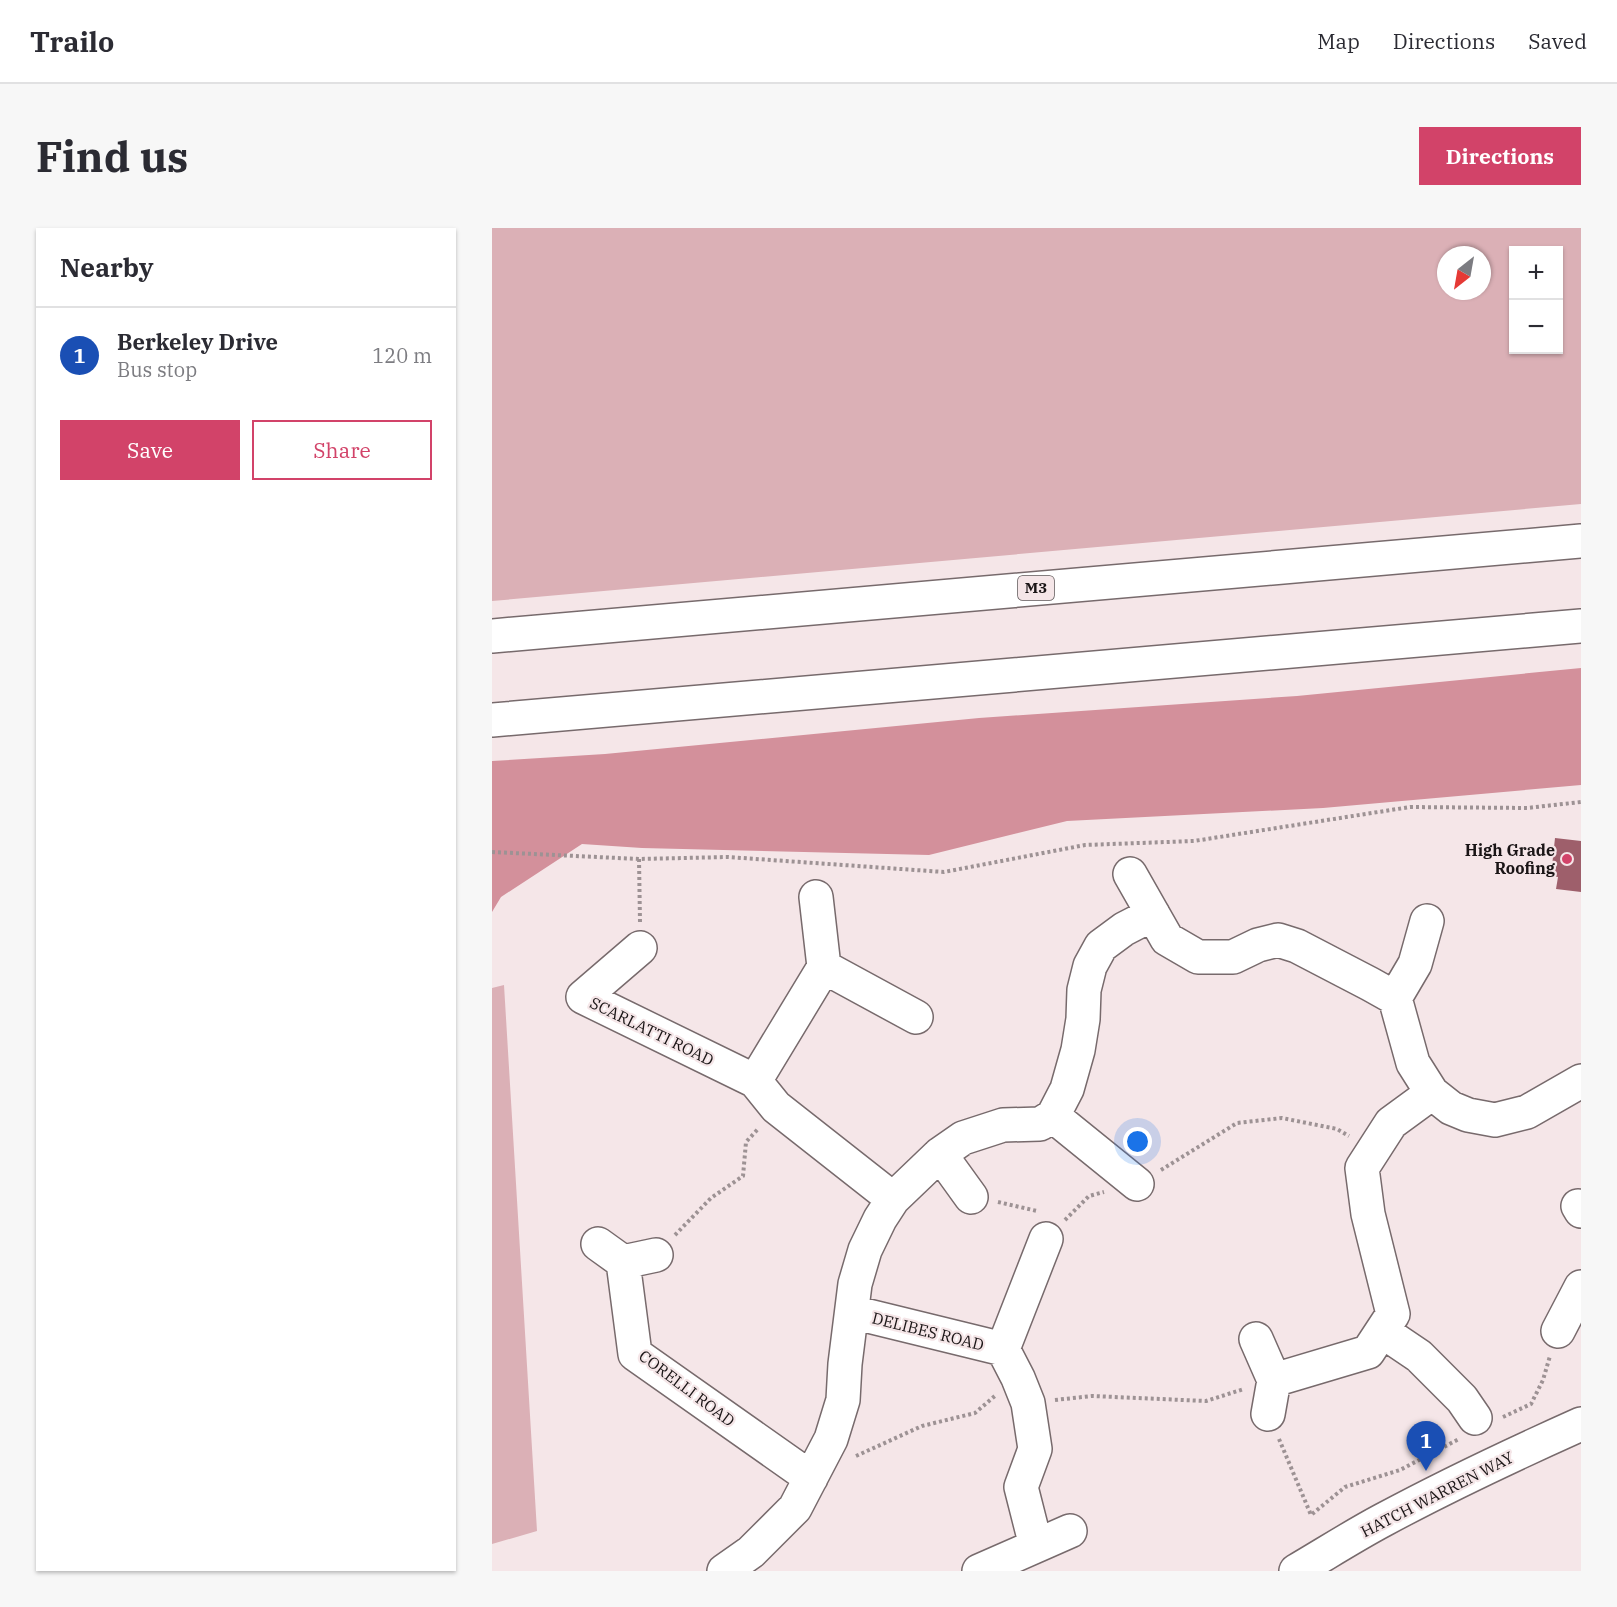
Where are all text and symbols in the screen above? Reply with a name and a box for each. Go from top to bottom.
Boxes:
text: Trailo [30,23,114,60]
text: Map [1317,27,1360,55]
text: Directions [1393,27,1495,55]
text: Saved [1528,27,1587,55]
button: Directions [1419,127,1581,185]
text: Find us [36,129,188,184]
north arrow [1437,246,1491,300]
map controls [1509,246,1563,354]
button: + [1509,246,1563,300]
text: Nearby [60,250,154,284]
button: − [1509,300,1563,354]
text: Berkeley Drive [117,327,278,356]
text: 1 [74,342,86,369]
text: 120 m [372,342,432,369]
text: Bus stop [117,356,197,383]
button: Save [60,420,240,480]
button: Share [252,420,432,480]
road number: M3 [1018,576,1054,600]
place label: High Grade Roofing [1465,840,1556,878]
marker: High Grade Roofing [1560,852,1574,866]
street label: SCARLATTI ROAD [587,992,717,1070]
your location [1123,1127,1152,1156]
street label: DELIBES ROAD [870,1307,986,1355]
street label: CORELLI ROAD [635,1345,739,1431]
pin: 1 [1406,1422,1446,1471]
street label: HATCH WARREN WAY [1357,1447,1517,1541]

